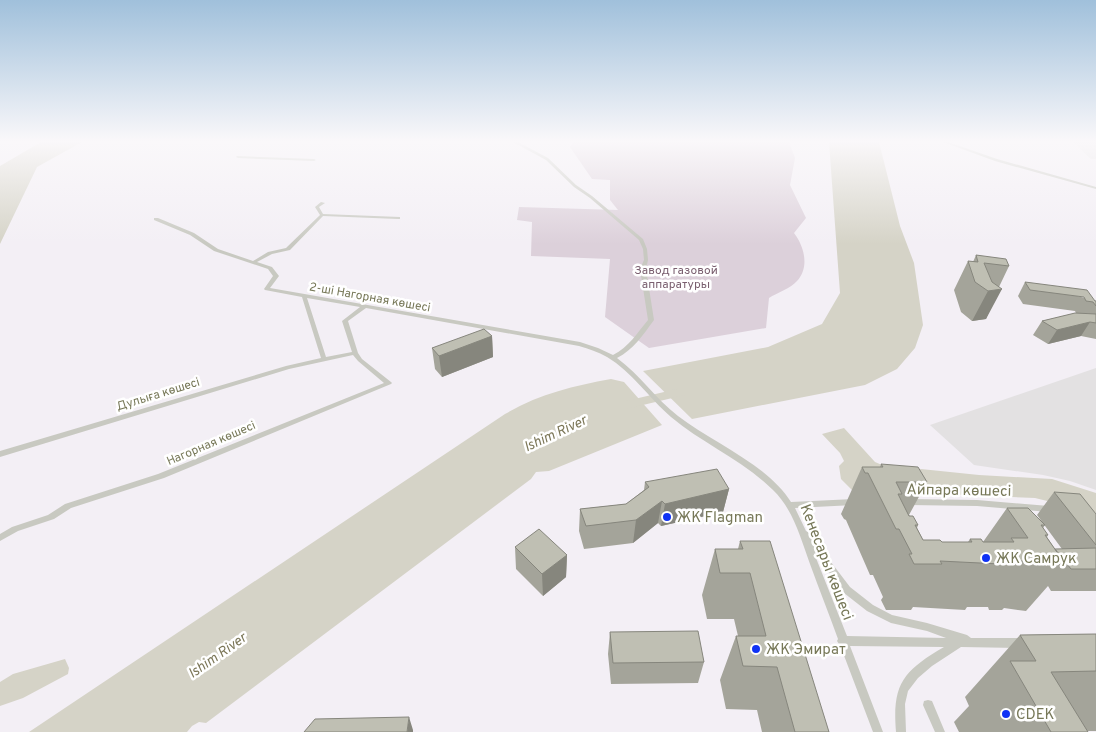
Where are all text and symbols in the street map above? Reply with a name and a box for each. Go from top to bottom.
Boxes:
park label: Завод газовой аппаратуры [634,263,718,293]
street label: 2-ші Нагорная көшесі [308,279,432,317]
street label: Дулыға көшесі [115,375,202,415]
water label: Ishim River [522,412,591,456]
street label: Нагорная көшесі [164,418,258,470]
street label: Айпара көшесі [907,481,1011,502]
street label: Кенесары көшесі [795,502,856,623]
place label: ЖК Flagman [677,509,763,528]
marker: ЖК Flagman [661,511,673,523]
place label: ЖК Самрук [996,550,1077,569]
marker: ЖК Самрук [980,552,992,564]
water label: Ishim River [185,629,252,682]
place label: ЖК Эмират [766,641,846,660]
marker: ЖК Эмират [750,643,762,655]
place label: CDEK [1016,706,1055,725]
marker: CDEK [1000,708,1012,720]

